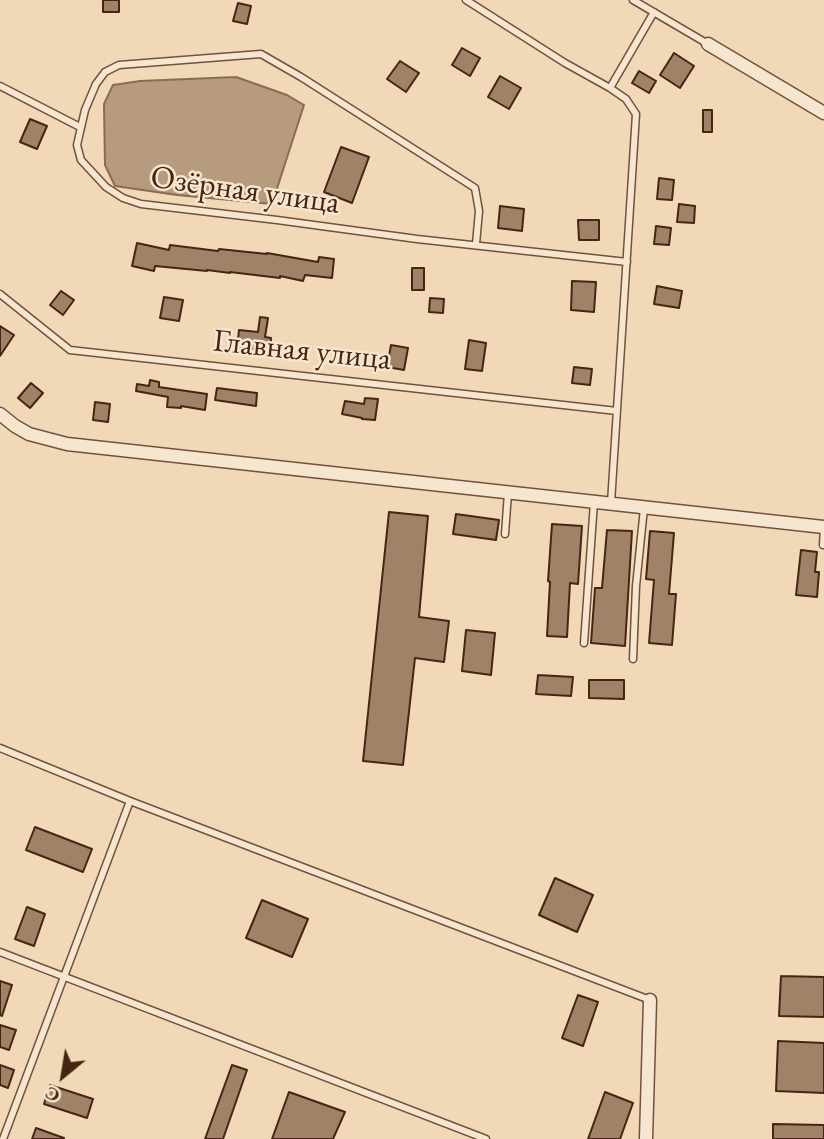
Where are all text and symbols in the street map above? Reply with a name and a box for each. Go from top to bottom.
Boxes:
street label: Озёрная улица [148,159,342,223]
street label: Главная улица [211,323,393,379]
north arrow [28,1041,98,1111]
text: С [40,1080,64,1109]

